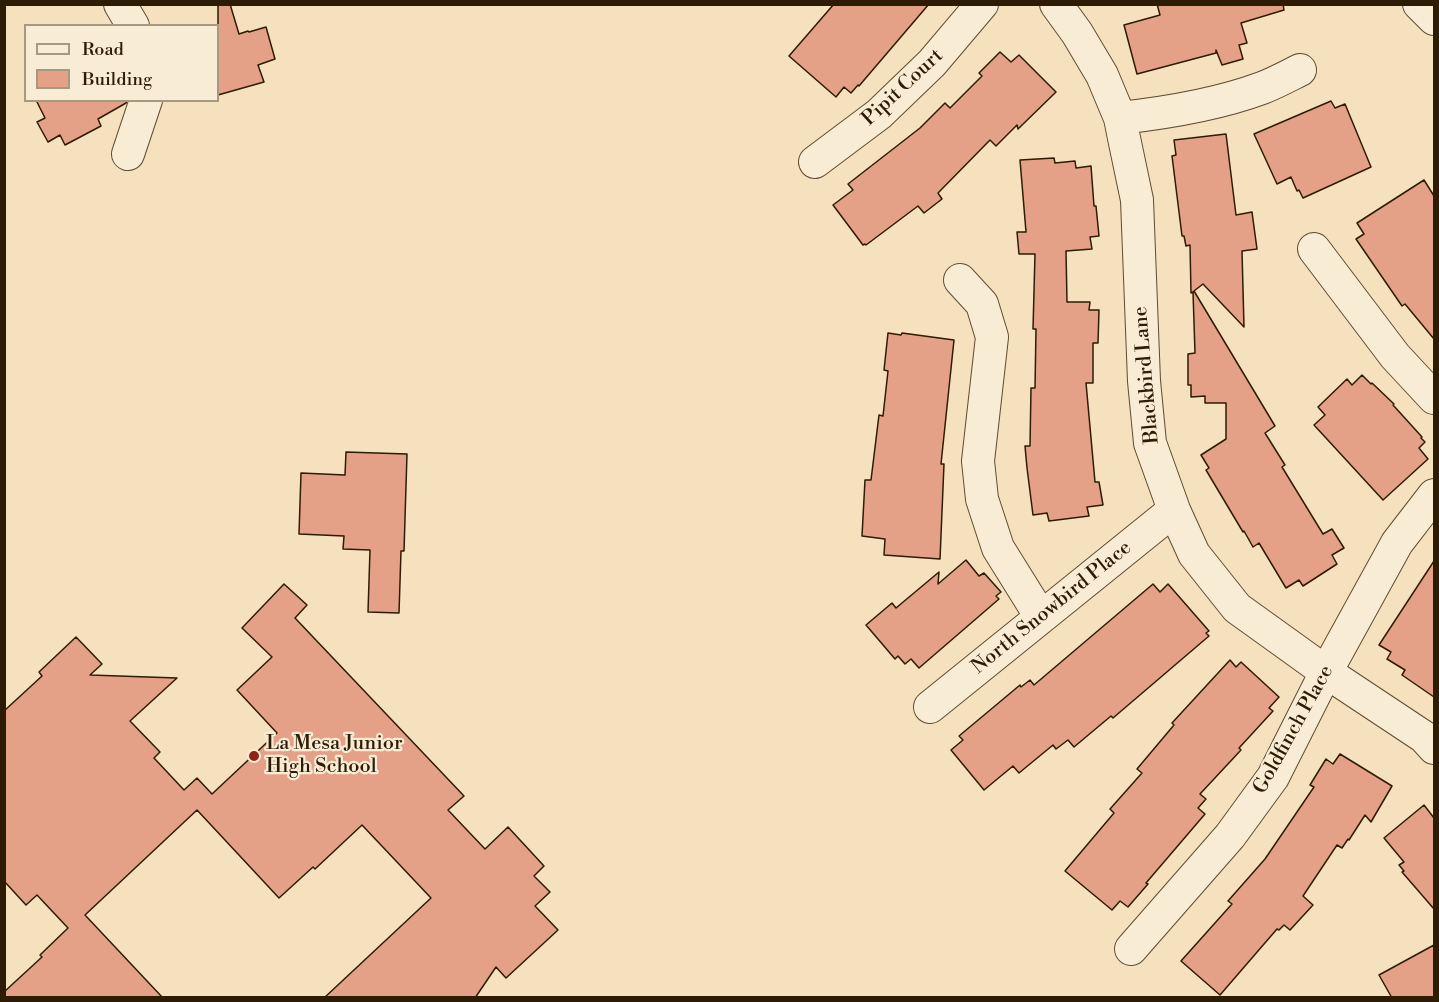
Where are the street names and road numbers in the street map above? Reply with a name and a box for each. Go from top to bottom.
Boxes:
street label: Pipit Court [857,44,949,132]
street label: Blackbird Lane [1129,305,1165,445]
street label: North Snowbird Place [967,536,1137,680]
street label: Goldfinch Place [1249,661,1339,799]

